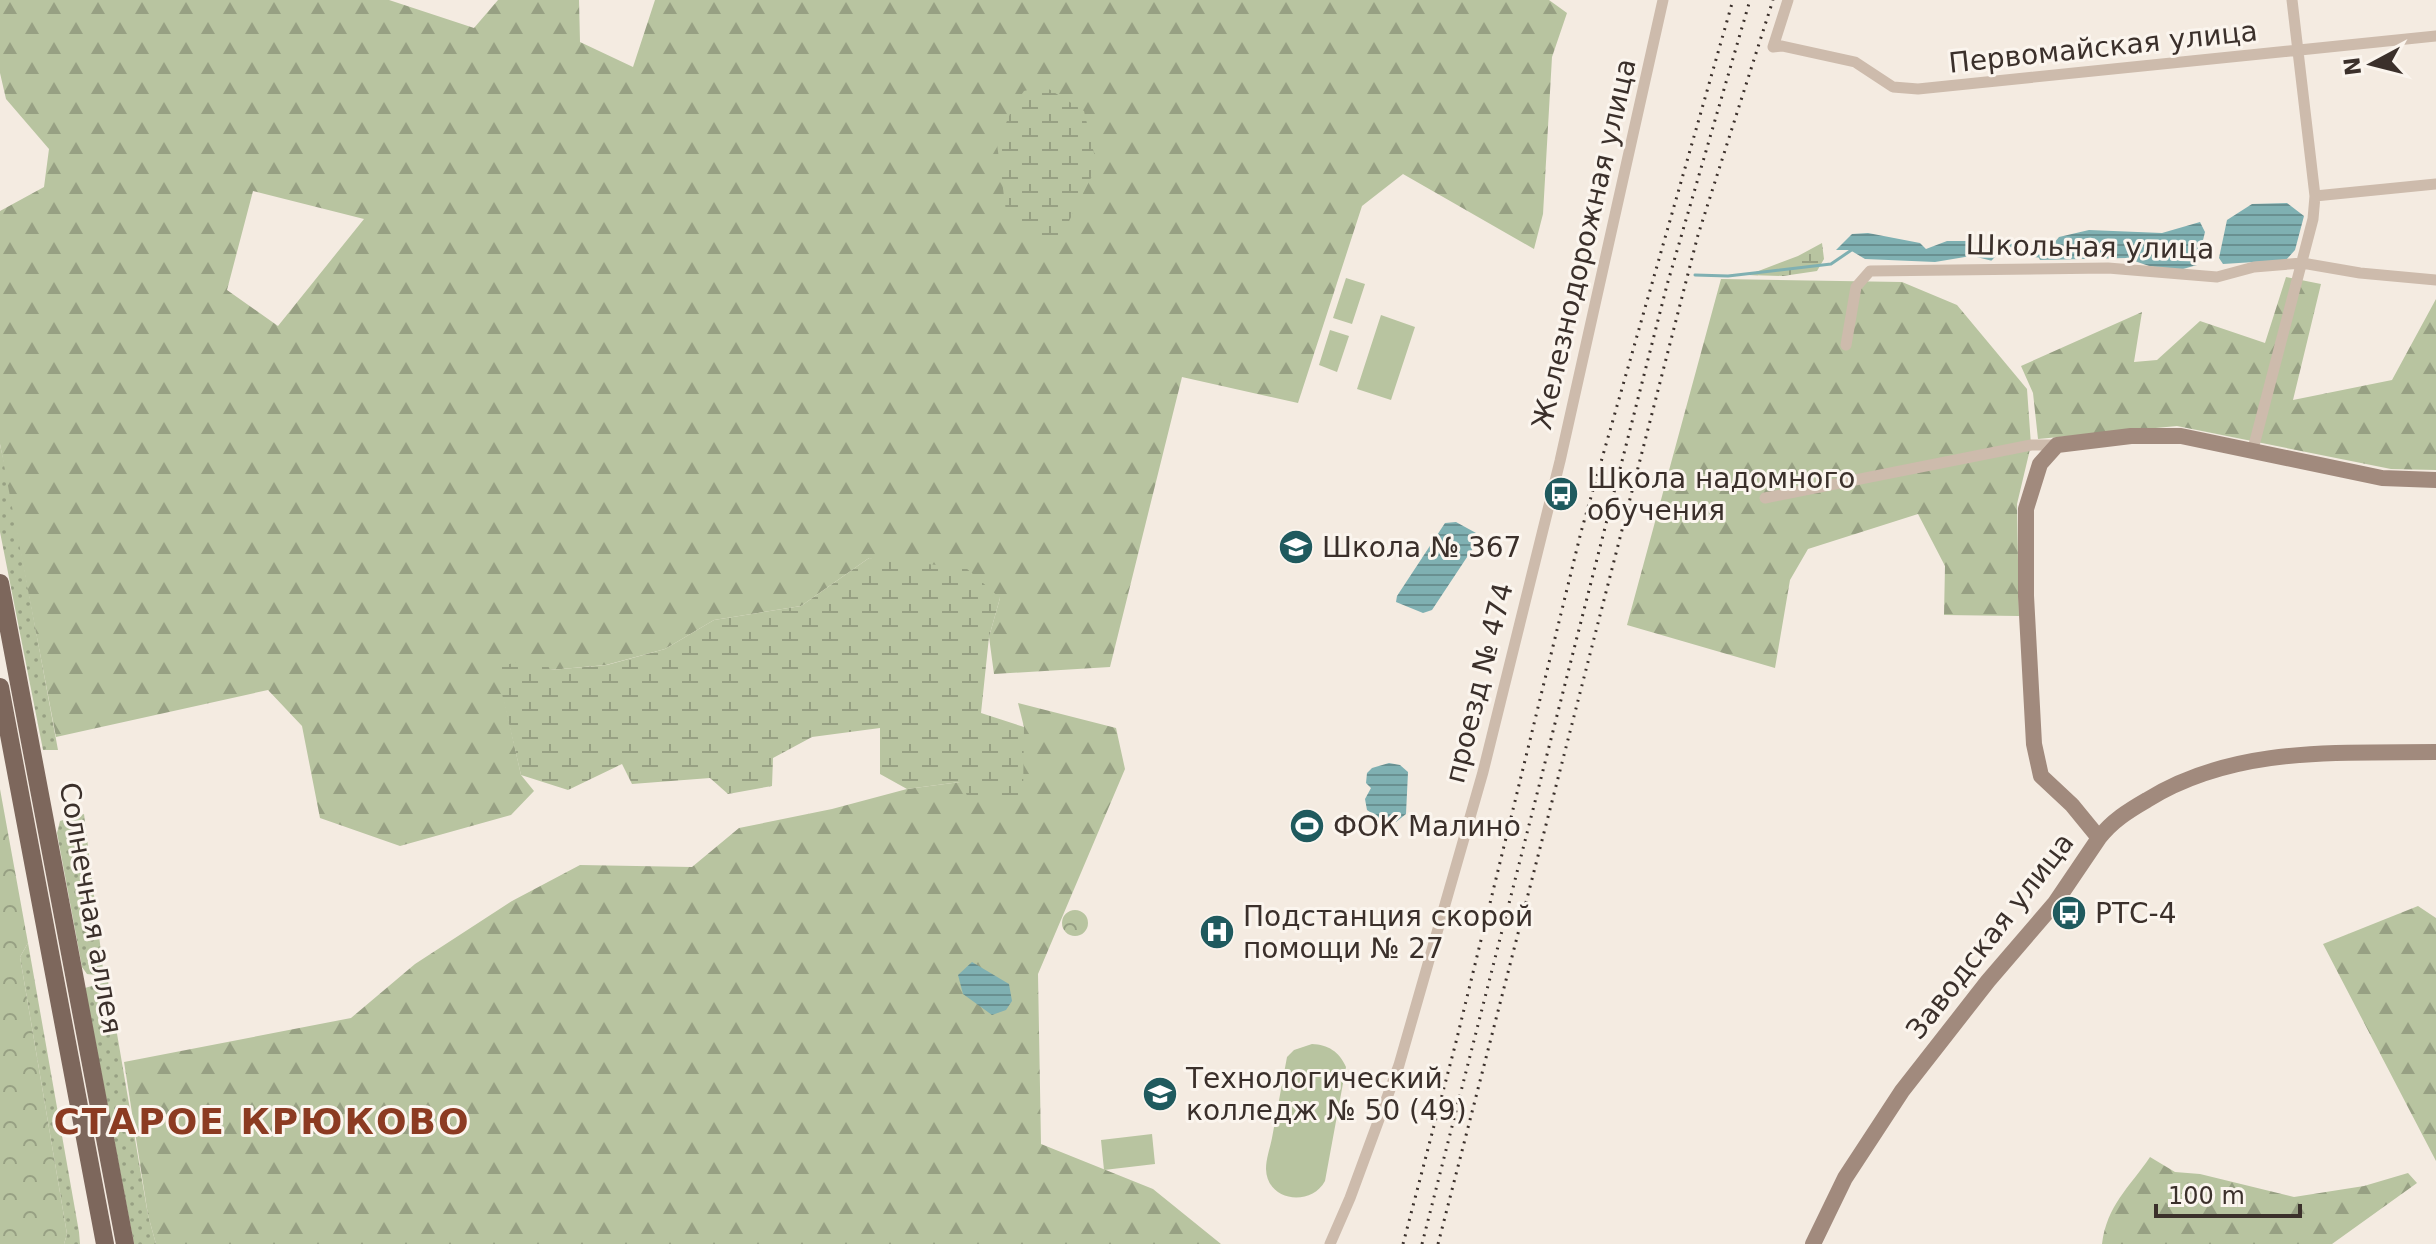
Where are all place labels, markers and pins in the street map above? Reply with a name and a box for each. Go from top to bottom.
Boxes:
place label: Школа надомного обучения [1587,462,1855,527]
bus stop icon: Школа надомного обучения [1542,475,1580,513]
school or university icon: Школа № 367 [1277,528,1315,566]
place label: Школа № 367 [1322,531,1521,564]
sports icon: ФОК Малино [1288,807,1326,845]
place label: ФОК Малино [1333,810,1521,843]
bus stop icon: РТС-4 [2050,894,2088,932]
place label: РТС-4 [2095,897,2176,930]
place label: Подстанция скорой помощи № 27 [1243,900,1533,965]
hospital icon: Подстанция скорой помощи № 27 [1198,913,1236,951]
place label: Технологический колледж № 50 (49) [1185,1062,1467,1127]
school or university icon: Технологический колледж № 50 (49) [1141,1075,1179,1113]

